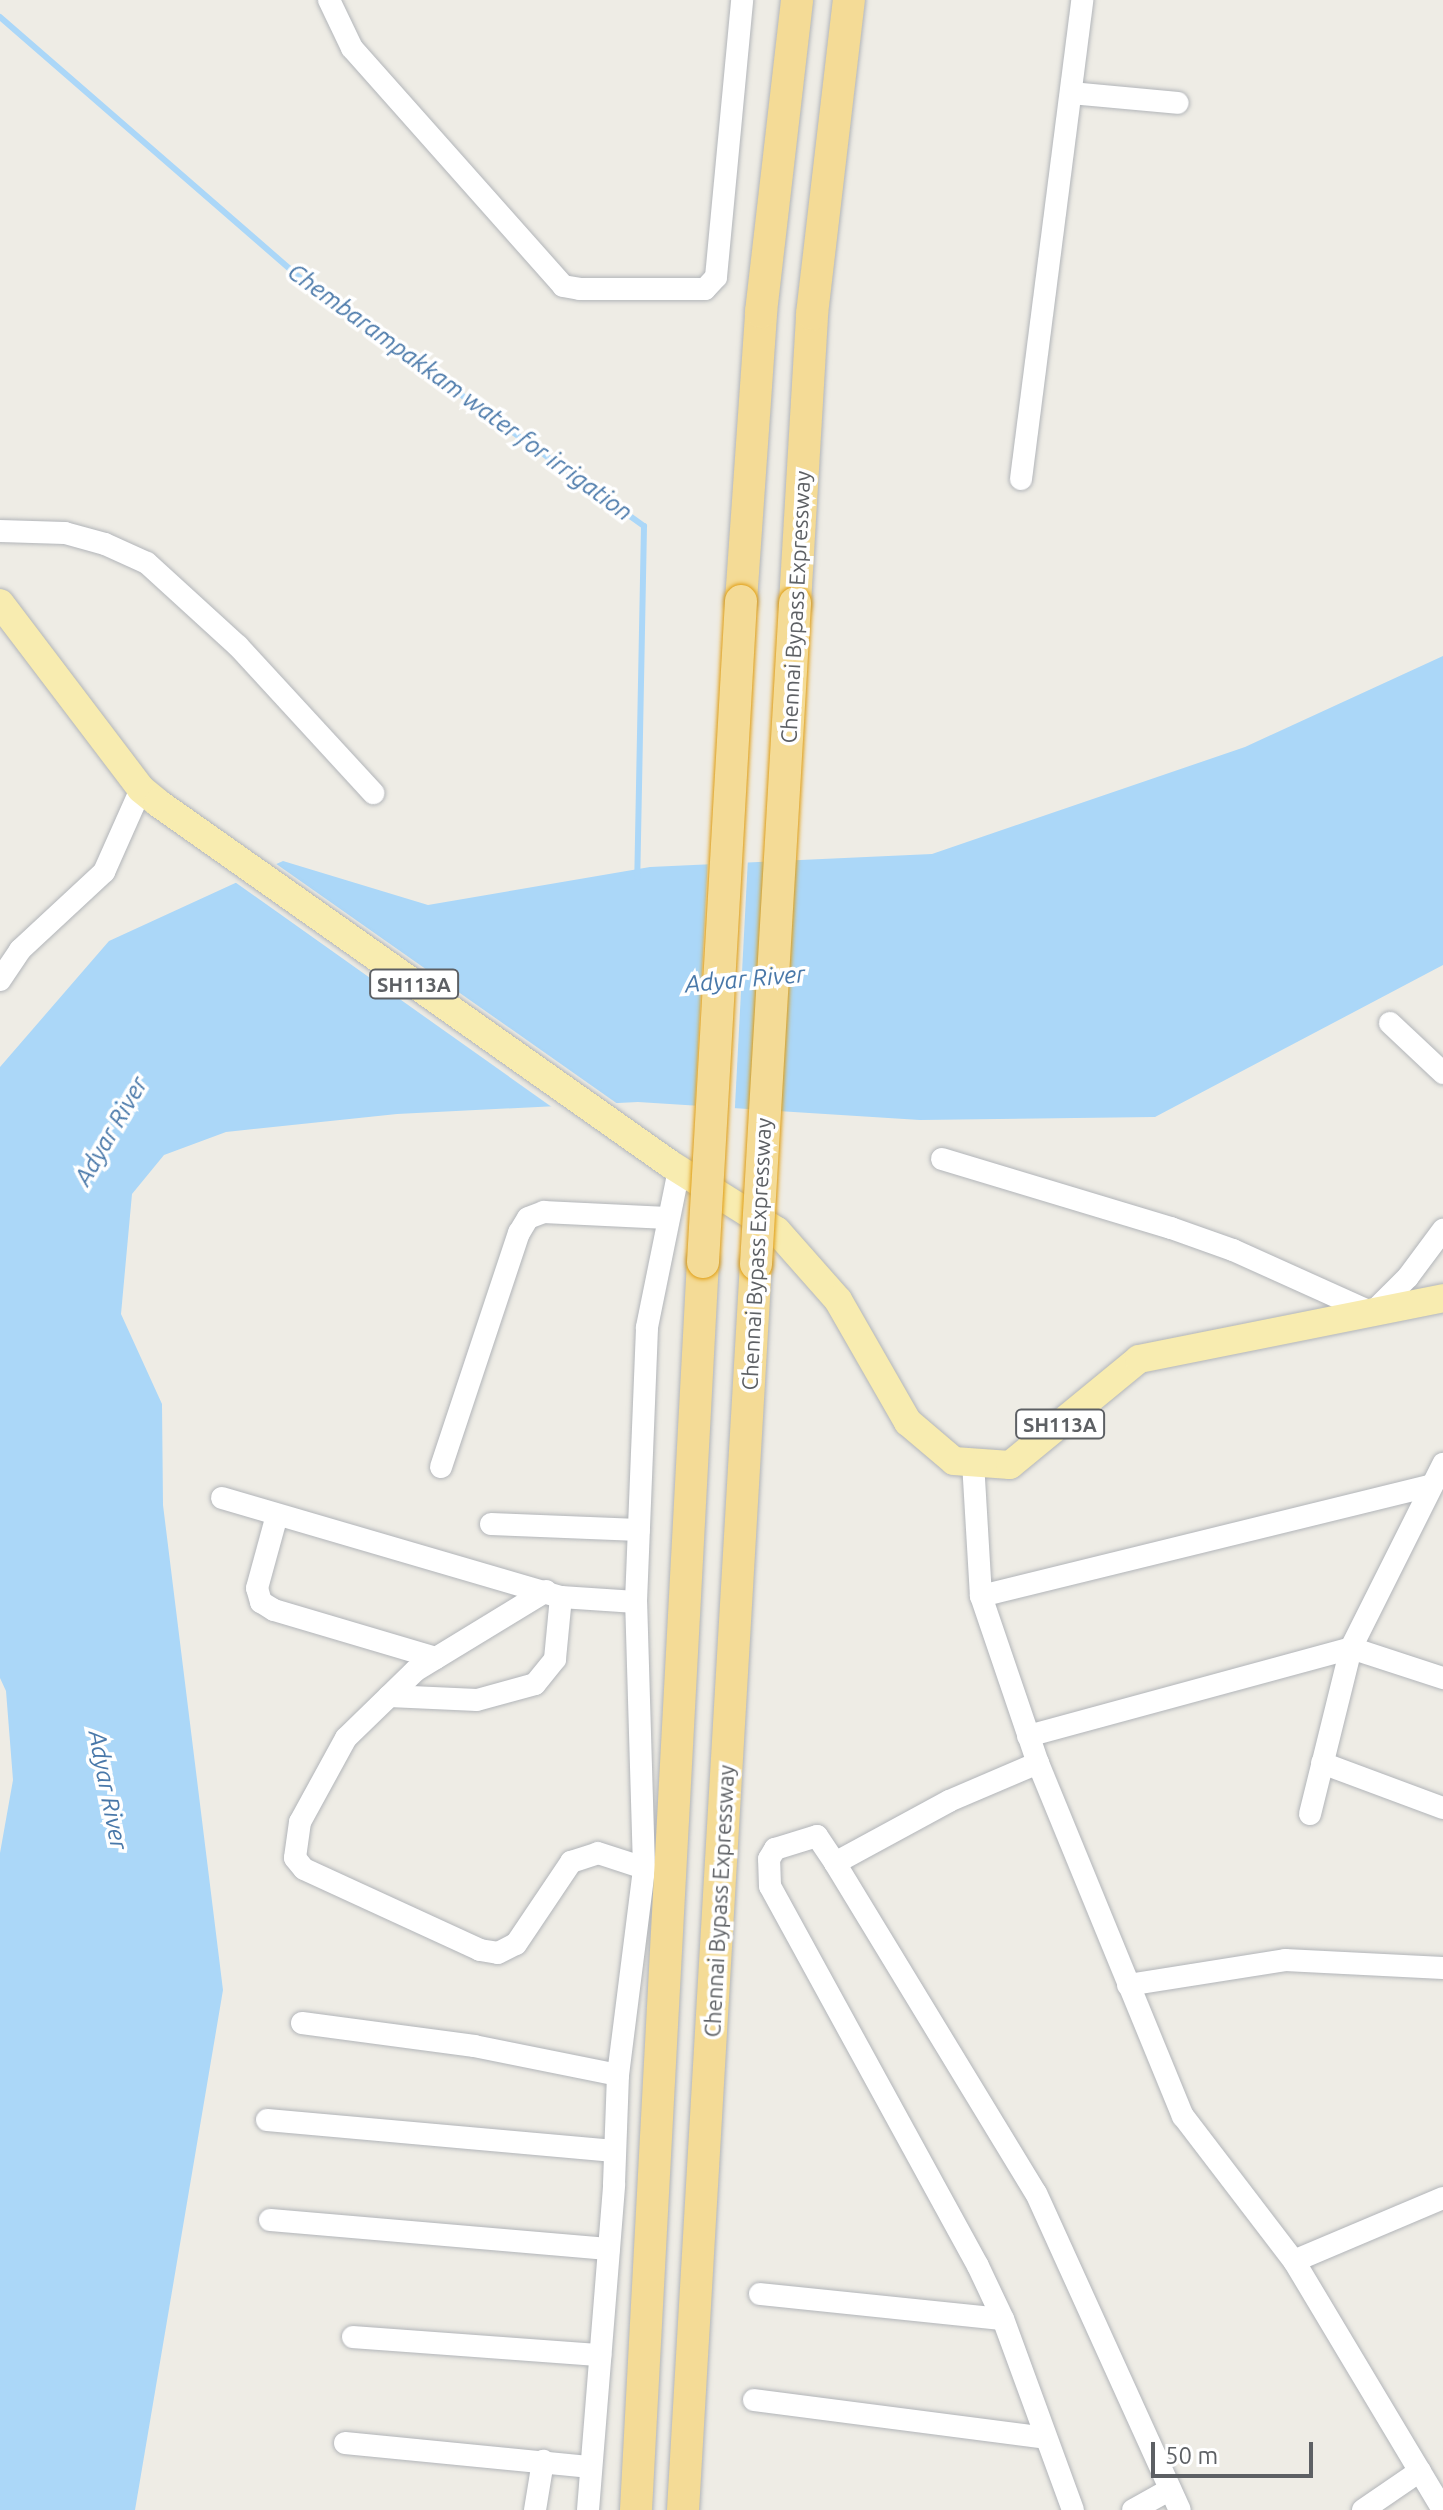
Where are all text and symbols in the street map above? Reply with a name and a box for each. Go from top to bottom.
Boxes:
water label: Chembarampakkam water for irrigation [282,257,638,527]
street label: Chennai Bypass Expressway [775,470,815,744]
water label: Adyar River [683,959,807,999]
road number: SH113A [368,968,460,1000]
water label: Adyar River [68,1071,154,1191]
street label: Chennai Bypass Expressway [736,1117,776,1391]
road number: SH113A [1014,1408,1106,1440]
water label: Adyar River [82,1728,134,1852]
street label: Chennai Bypass Expressway [699,1764,739,2038]
scale bar [1155,2426,1317,2476]
text: 50 m [1165,2442,1218,2469]

